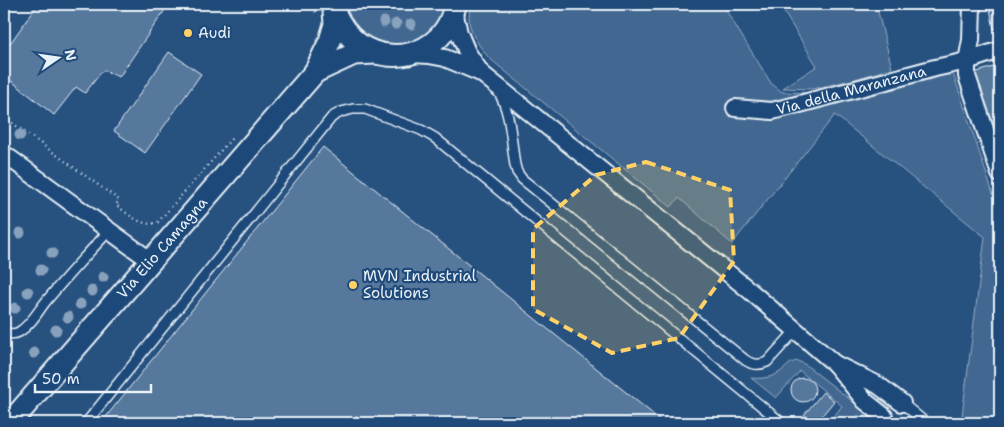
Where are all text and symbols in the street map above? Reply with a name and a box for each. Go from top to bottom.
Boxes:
place label: Audi [198,23,231,43]
marker: Audi [182,27,194,39]
north arrow [32,32,82,82]
text: N [61,48,81,63]
street label: Via della Maranzana [774,61,929,120]
street label: Via Elio Camagna [112,192,212,303]
place label: MVN Industrial Solutions [363,266,477,303]
marker: MVN Industrial Solutions [347,279,359,291]
scale bar [35,362,151,394]
text: 50 m [42,369,80,389]

